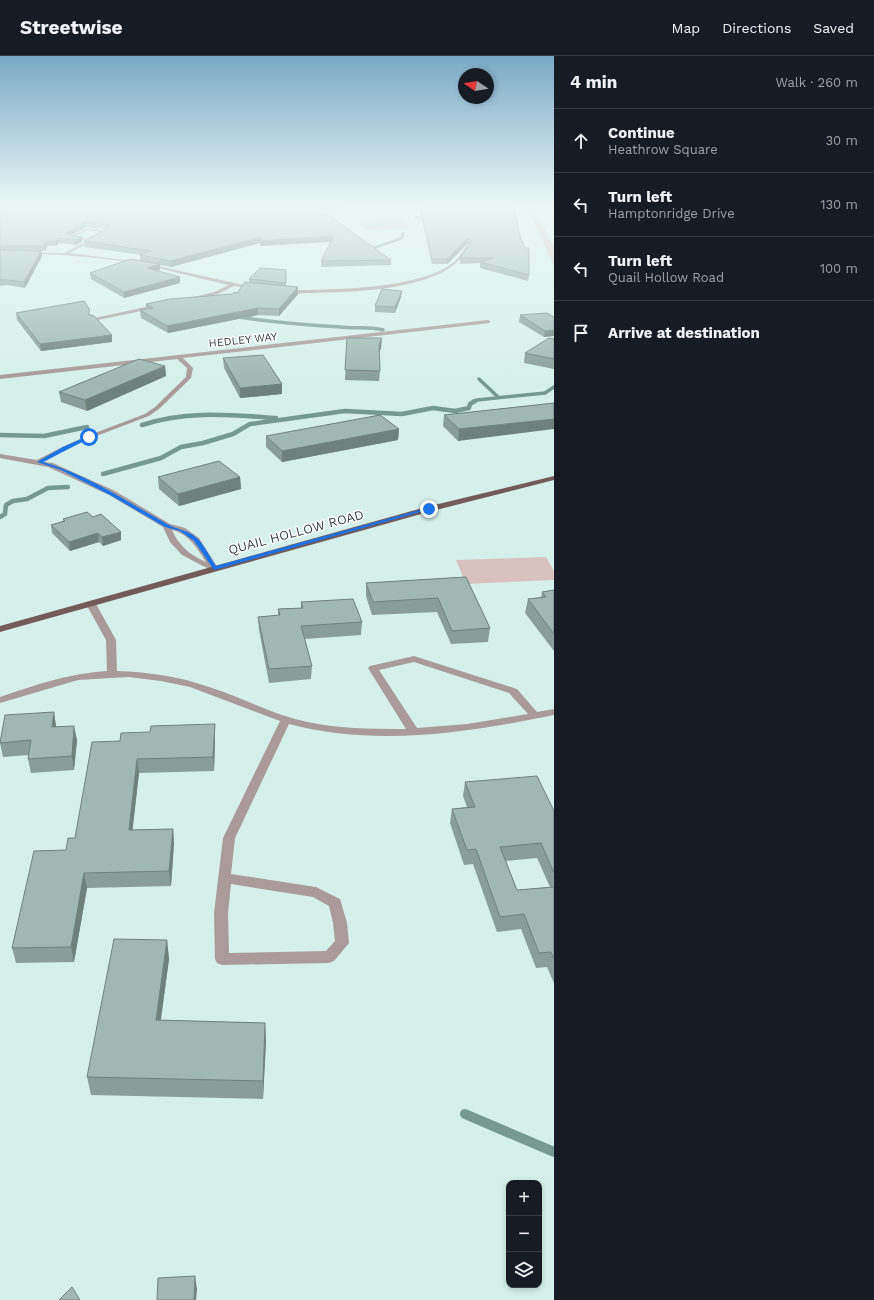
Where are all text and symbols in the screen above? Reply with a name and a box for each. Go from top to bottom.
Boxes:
text: Streetwise [20,16,123,39]
text: Map [672,20,700,36]
text: Directions [722,20,791,36]
text: Saved [813,20,854,36]
north arrow [458,68,494,104]
text: 4 min [570,72,617,92]
text: Walk · 260 m [775,75,858,90]
text: Continue [608,124,675,142]
icon: ahead [570,130,592,152]
text: 30 m [826,133,858,148]
text: Heathrow Square [608,142,718,157]
text: Turn left [608,188,672,206]
icon: left [570,194,592,216]
text: 130 m [820,197,858,212]
text: Hamptonridge Drive [608,206,735,221]
text: Turn left [608,252,672,270]
icon: left [570,258,592,280]
text: 100 m [820,261,858,276]
text: Quail Hollow Road [608,270,724,285]
icon: arrive [570,322,592,344]
text: Arrive at destination [608,324,760,342]
street label: HEDLEY WAY [208,330,279,350]
route start [80,428,98,446]
route end [420,500,438,518]
street label: QUAIL HOLLOW ROAD [227,507,365,557]
map controls [506,1180,542,1288]
button: + [506,1180,542,1216]
button: − [506,1216,542,1252]
button: layers [506,1252,542,1288]

